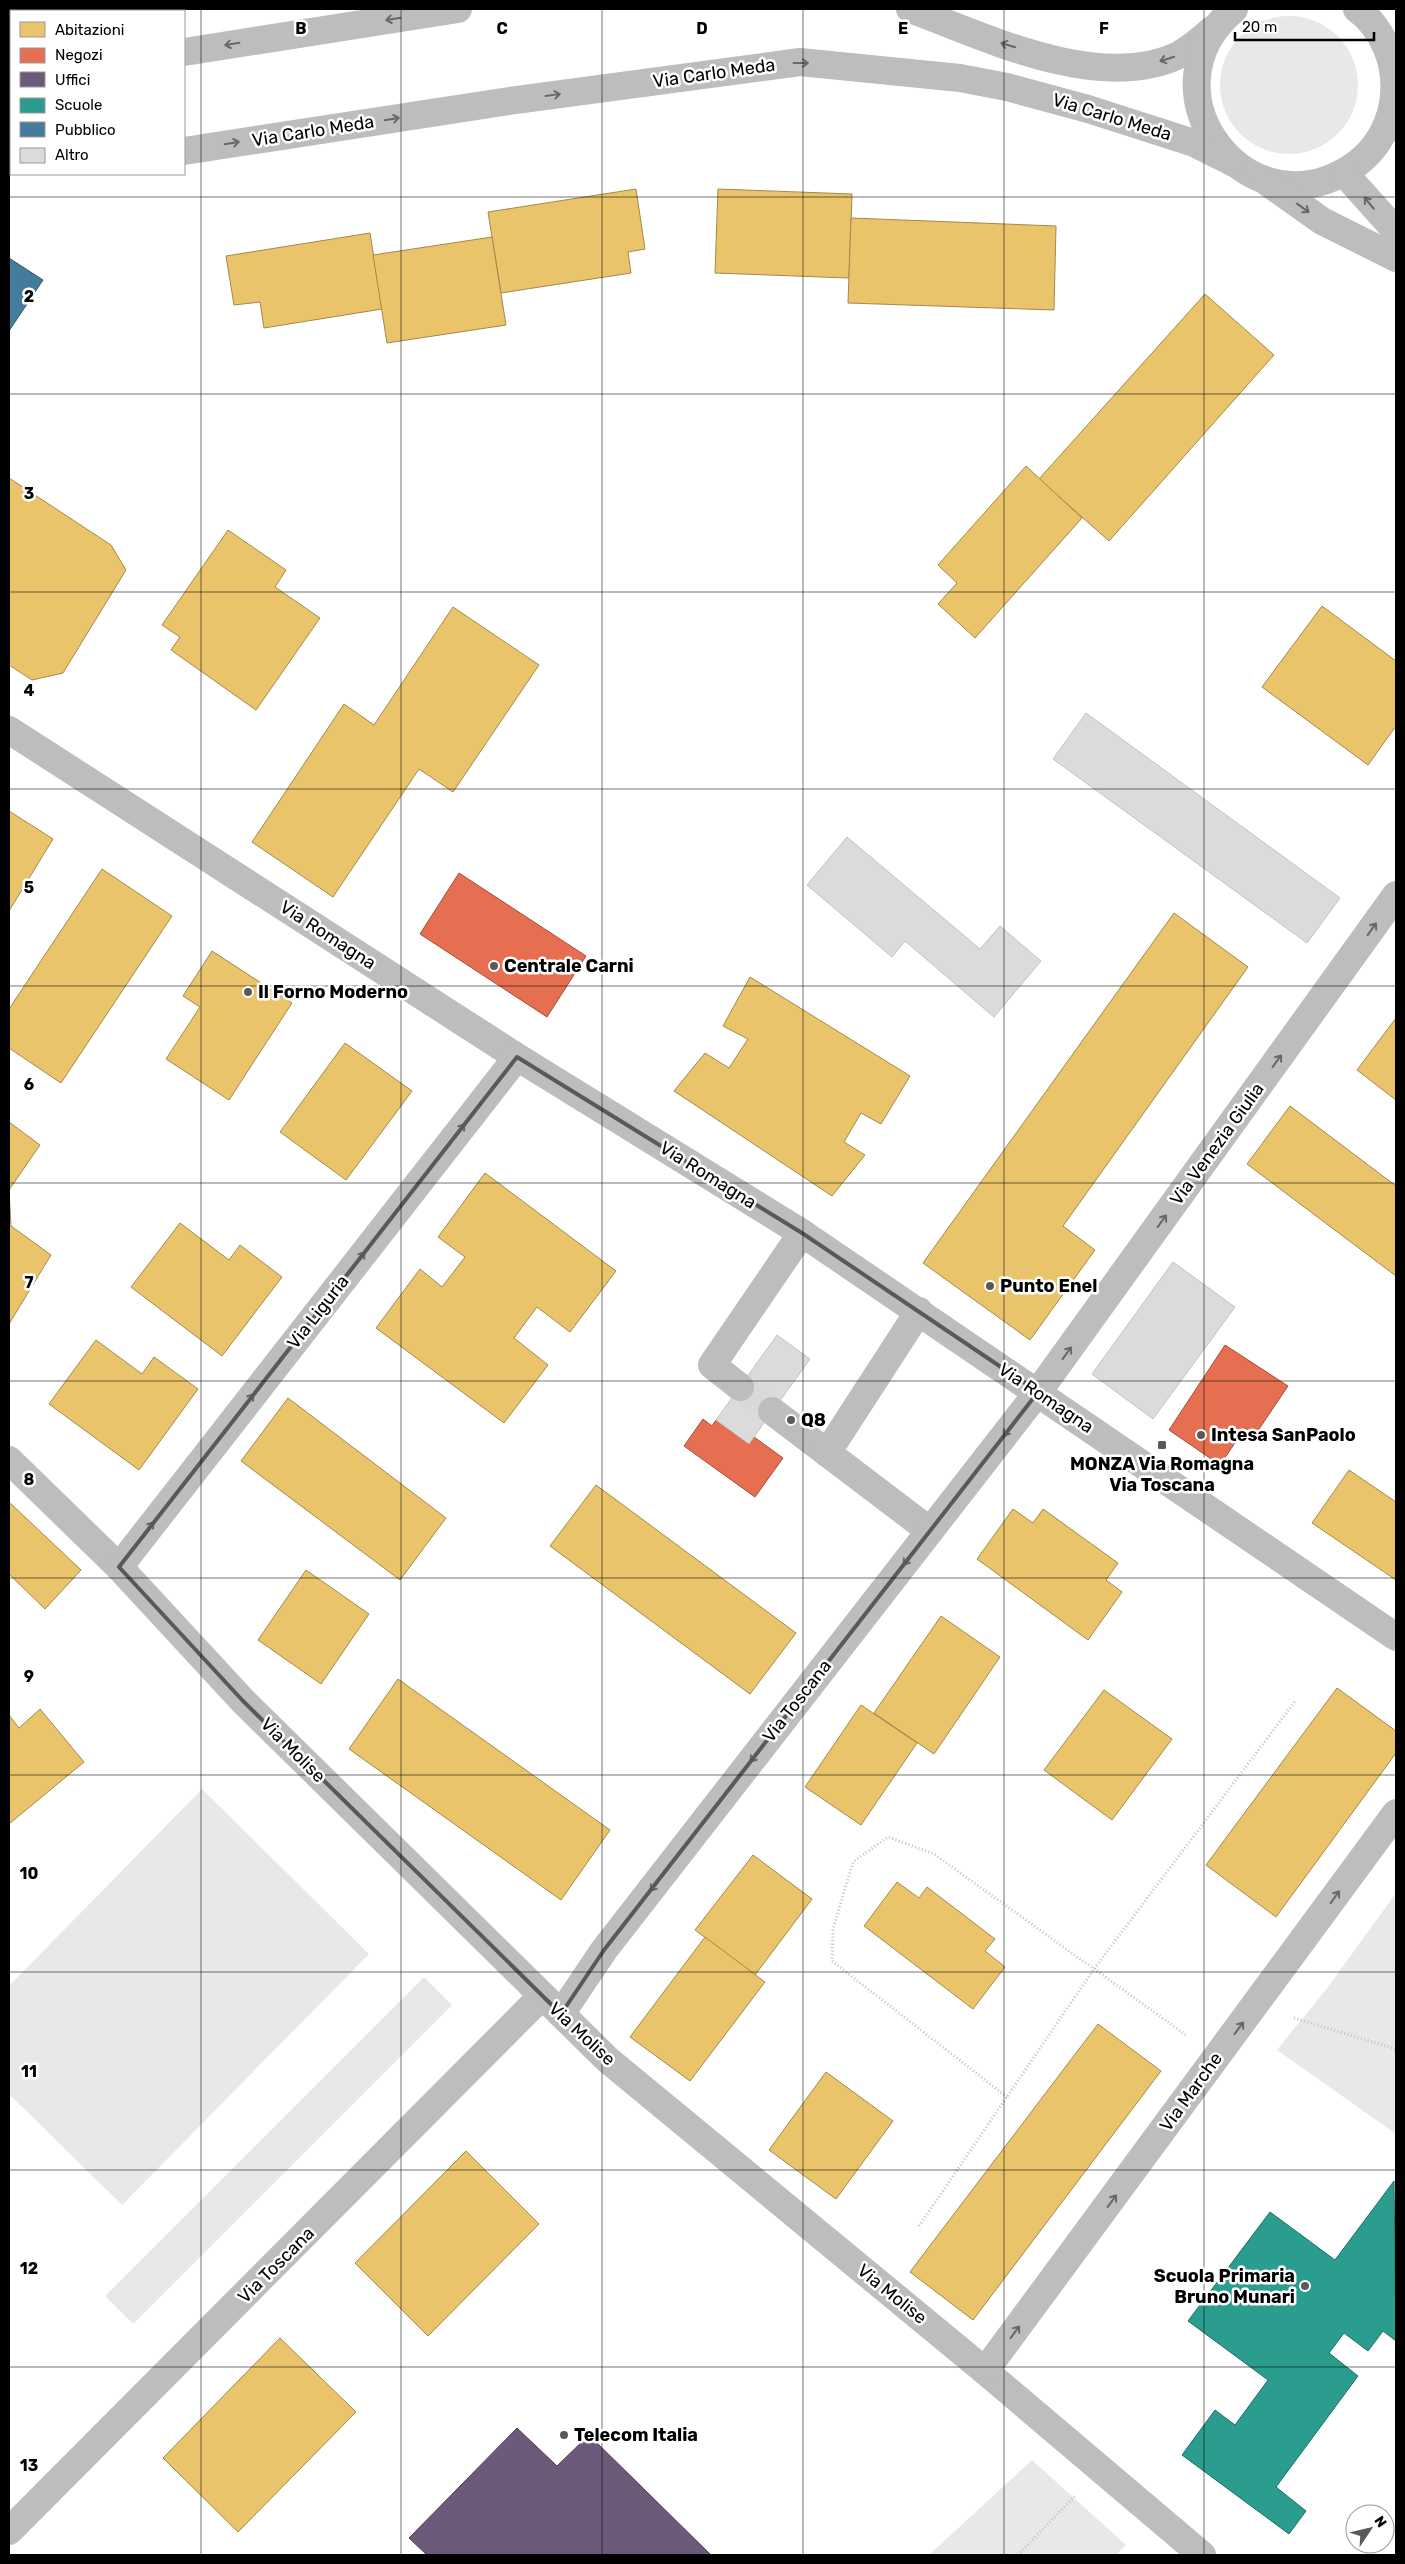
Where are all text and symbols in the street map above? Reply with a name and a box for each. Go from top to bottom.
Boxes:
legend [10,10,185,175]
scale bar [1235,10,1374,42]
one-way arrow [385,14,401,24]
text: 20 m [1242,18,1277,36]
text: B [295,19,307,38]
text: C [496,19,508,38]
text: D [696,19,708,38]
text: E [898,19,908,38]
text: F [1099,19,1109,38]
text: Abitazioni [55,21,124,39]
one-way arrow [225,39,241,49]
one-way arrow [1000,39,1016,49]
text: Negozi [55,46,103,64]
street label: Via Carlo Meda [651,54,777,92]
one-way arrow [1159,54,1175,64]
one-way arrow [792,58,809,68]
text: Uffici [55,71,90,89]
street label: Via Carlo Meda [1050,88,1174,146]
one-way arrow [545,90,561,100]
text: Scuole [55,96,102,114]
street label: Via Carlo Meda [250,110,376,152]
one-way arrow [384,113,400,123]
text: Pubblico [55,121,116,139]
one-way arrow [223,138,239,148]
text: Altro [55,146,89,164]
one-way arrow [1364,196,1375,209]
one-way arrow [1296,203,1310,213]
text: 2 [24,287,34,306]
text: 3 [24,484,34,503]
text: 4 [24,681,35,700]
text: 5 [24,878,34,897]
street label: Via Romagna [276,896,380,974]
one-way arrow [1367,922,1377,936]
place label: Centrale Carni [504,955,634,977]
marker: Centrale Carni [488,960,500,972]
place label: Il Forno Moderno [258,981,408,1003]
marker: Il Forno Moderno [242,986,254,998]
one-way arrow [1272,1054,1282,1068]
text: 6 [24,1075,34,1094]
street label: Via Venezia Giulia [1165,1079,1269,1209]
one-way arrow [454,1124,465,1137]
street label: Via Romagna [656,1137,760,1213]
one-way arrow [1156,1215,1167,1228]
one-way arrow [354,1252,365,1265]
street label: Via Liguria [282,1271,354,1353]
text: 7 [24,1273,34,1292]
place label: Punto Enel [1000,1275,1097,1297]
marker: Punto Enel [984,1280,996,1292]
one-way arrow [1061,1347,1072,1360]
street label: Via Romagna [994,1358,1098,1438]
one-way arrow [244,1393,254,1407]
place label: Q8 [801,1409,826,1431]
marker: Q8 [785,1414,797,1426]
one-way arrow [1002,1423,1013,1436]
place label: Intesa SanPaolo [1211,1424,1356,1446]
marker: Intesa SanPaolo [1195,1429,1207,1441]
marker: MONZA Via Romagna Via Toscana [1156,1439,1168,1451]
place label: MONZA Via Romagna Via Toscana [1070,1453,1254,1496]
text: 8 [24,1470,35,1489]
one-way arrow [144,1521,154,1535]
one-way arrow [903,1552,913,1566]
street label: Via Toscana [758,1655,836,1747]
text: 9 [24,1667,34,1686]
street label: Via Molise [256,1713,330,1787]
one-way arrow [749,1749,760,1762]
text: 10 [20,1864,39,1883]
one-way arrow [650,1878,661,1891]
one-way arrow [1330,1890,1340,1904]
street label: Via Molise [544,1998,620,2070]
one-way arrow [1234,2021,1244,2035]
street label: Via Marche [1155,2048,1227,2136]
text: 11 [21,2062,37,2081]
one-way arrow [1106,2195,1117,2208]
street label: Via Toscana [233,2222,319,2308]
text: 12 [20,2259,38,2278]
street label: Via Molise [853,2259,931,2329]
place label: Scuola Primaria Bruno Munari [1154,2265,1295,2308]
marker: Scuola Primaria Bruno Munari [1299,2280,1311,2292]
one-way arrow [1010,2326,1021,2339]
place label: Telecom Italia [574,2424,698,2446]
marker: Telecom Italia [558,2429,570,2441]
text: 13 [20,2456,38,2475]
north arrow [1345,2504,1395,2554]
text: N [1370,2513,1390,2531]

